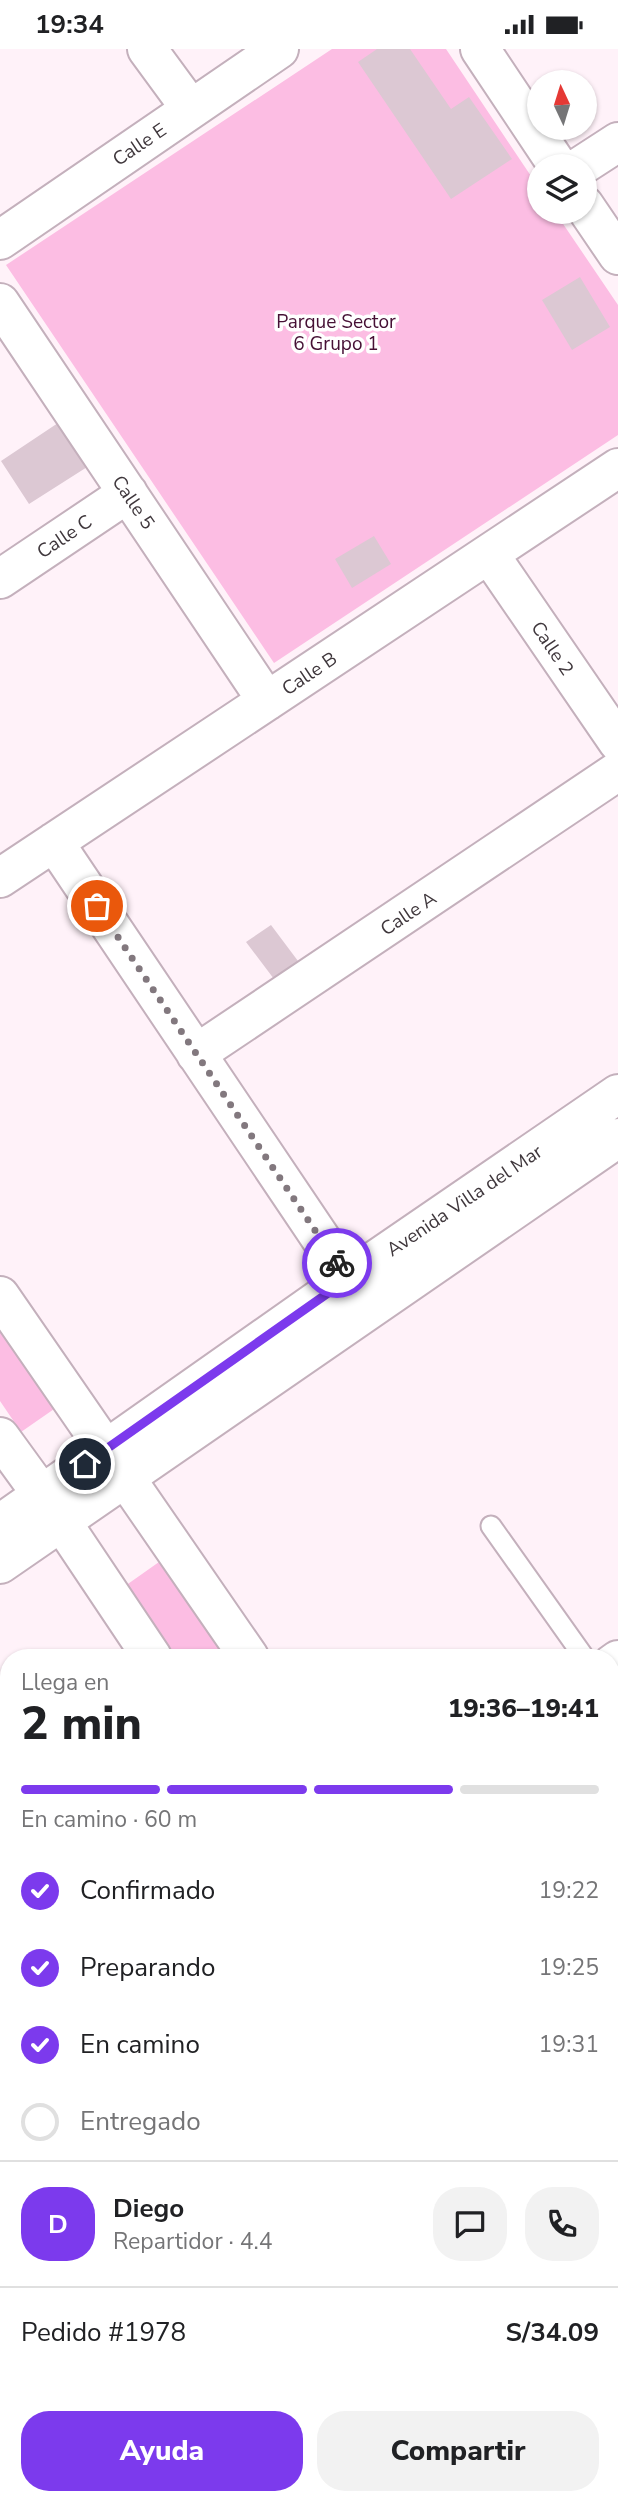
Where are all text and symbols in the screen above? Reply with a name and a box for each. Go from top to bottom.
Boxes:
text: 19:34 [35,7,104,42]
north arrow [527,70,597,140]
map controls [527,70,597,224]
street label: Calle E [108,117,172,172]
button: layers [527,154,597,224]
park label: Parque Sector 6 Grupo 1 [276,309,396,357]
street label: Calle 5 [106,470,161,535]
street label: Calle C [32,509,97,565]
street label: Calle 2 [525,616,580,681]
street label: Calle B [277,646,342,702]
pin [67,876,127,936]
street label: Calle A [375,885,442,942]
icon: bag [78,887,116,925]
street label: Avenida Villa del Mar [381,1139,548,1263]
courier [302,1228,372,1298]
icon: bike [318,1244,356,1282]
pin [55,1434,115,1494]
icon: home [66,1445,104,1483]
text: Llega en [21,1667,109,1698]
text: 19:36–19:41 [448,1691,599,1726]
text: 2 min [21,1692,142,1755]
text: En camino · 60 m [21,1804,197,1835]
icon: check [21,1872,59,1910]
text: Confirmado [80,1873,215,1908]
text: 19:22 [539,1875,599,1906]
icon: check [21,1949,59,1987]
text: Preparando [80,1950,215,1985]
text: 19:25 [539,1952,599,1983]
icon: check [21,2026,59,2064]
text: En camino [80,2027,200,2062]
text: 19:31 [539,2029,599,2060]
text: Entregado [80,2104,201,2139]
button: chat [433,2187,507,2261]
button: phone [525,2187,599,2261]
text: Diego [113,2191,184,2226]
text: D [48,2207,68,2242]
text: Repartidor · 4.4 [113,2226,273,2257]
text: Pedido #1978 [21,2315,186,2350]
text: S/34.09 [505,2315,599,2350]
button: Ayuda [21,2411,303,2491]
button: Compartir [317,2411,599,2491]

